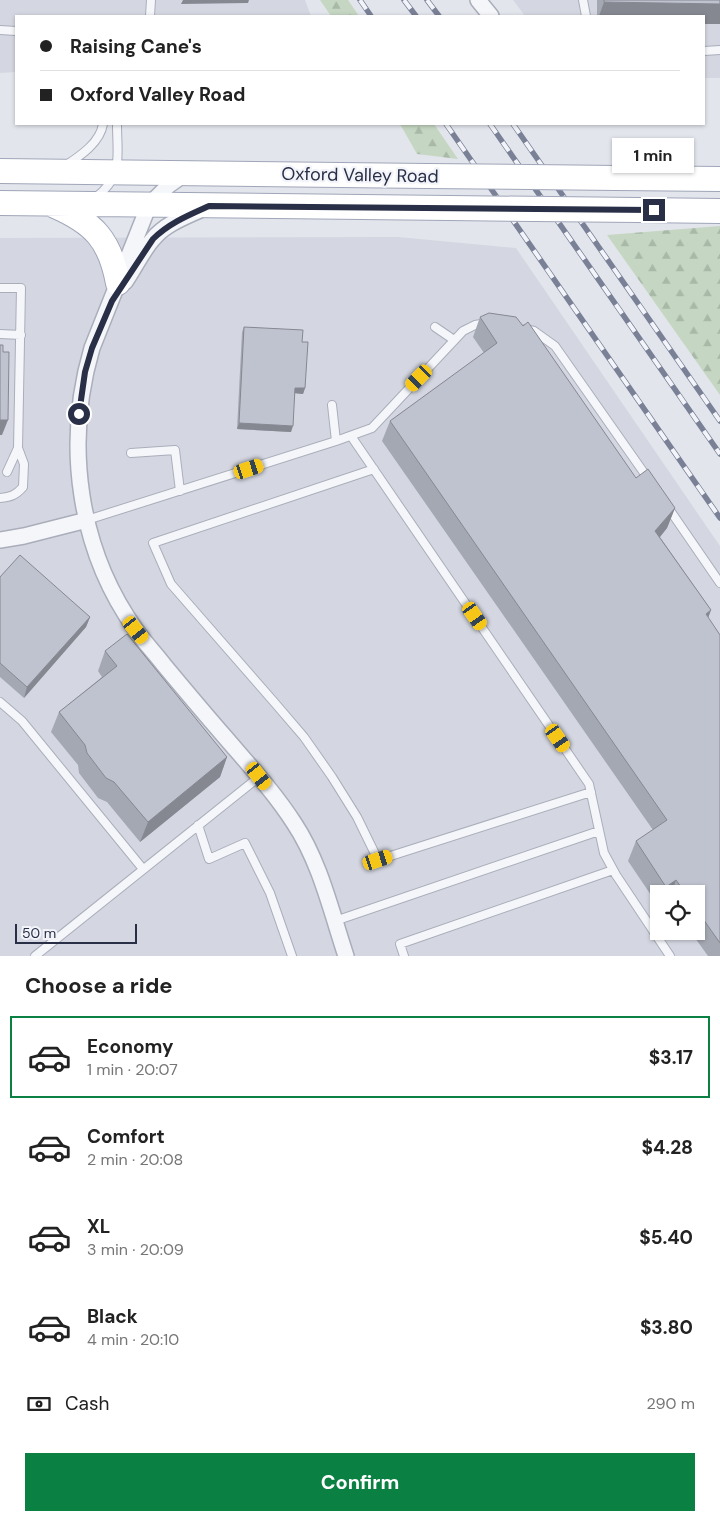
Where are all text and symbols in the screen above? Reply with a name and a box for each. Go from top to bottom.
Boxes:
text: Raising Cane's [70,34,202,59]
text: Oxford Valley Road [70,82,246,107]
callout: 1 min [613,138,695,172]
text: 1 min [634,145,672,166]
street label: Oxford Valley Road [281,162,439,188]
route end [643,199,665,221]
car [403,362,434,394]
route start [68,403,90,425]
car [232,457,265,481]
car [460,599,489,633]
car [120,614,151,646]
car [543,721,572,755]
car [243,760,274,792]
car [361,848,394,872]
map controls [650,885,705,940]
button: locate [650,885,705,940]
scale bar [15,921,138,944]
text: 50 m [22,924,56,942]
text: Choose a ride [25,971,173,1000]
text: Economy [87,1034,174,1059]
icon: car [27,1035,72,1080]
text: $3.17 [649,1045,693,1070]
text: 1 min · 20:07 [87,1059,178,1080]
text: Comfort [87,1124,165,1149]
icon: car [27,1125,72,1170]
text: $4.28 [642,1135,693,1160]
text: 2 min · 20:08 [87,1149,183,1170]
text: XL [87,1214,110,1239]
icon: car [27,1215,72,1260]
text: $5.40 [639,1225,693,1250]
text: 3 min · 20:09 [87,1239,184,1260]
text: Black [87,1304,138,1329]
icon: car [27,1305,72,1350]
text: $3.80 [640,1315,693,1340]
text: 4 min · 20:10 [87,1329,179,1350]
icon: cash [25,1390,53,1418]
text: Cash [65,1391,109,1416]
text: 290 m [646,1393,695,1414]
button: Confirm [25,1453,695,1511]

